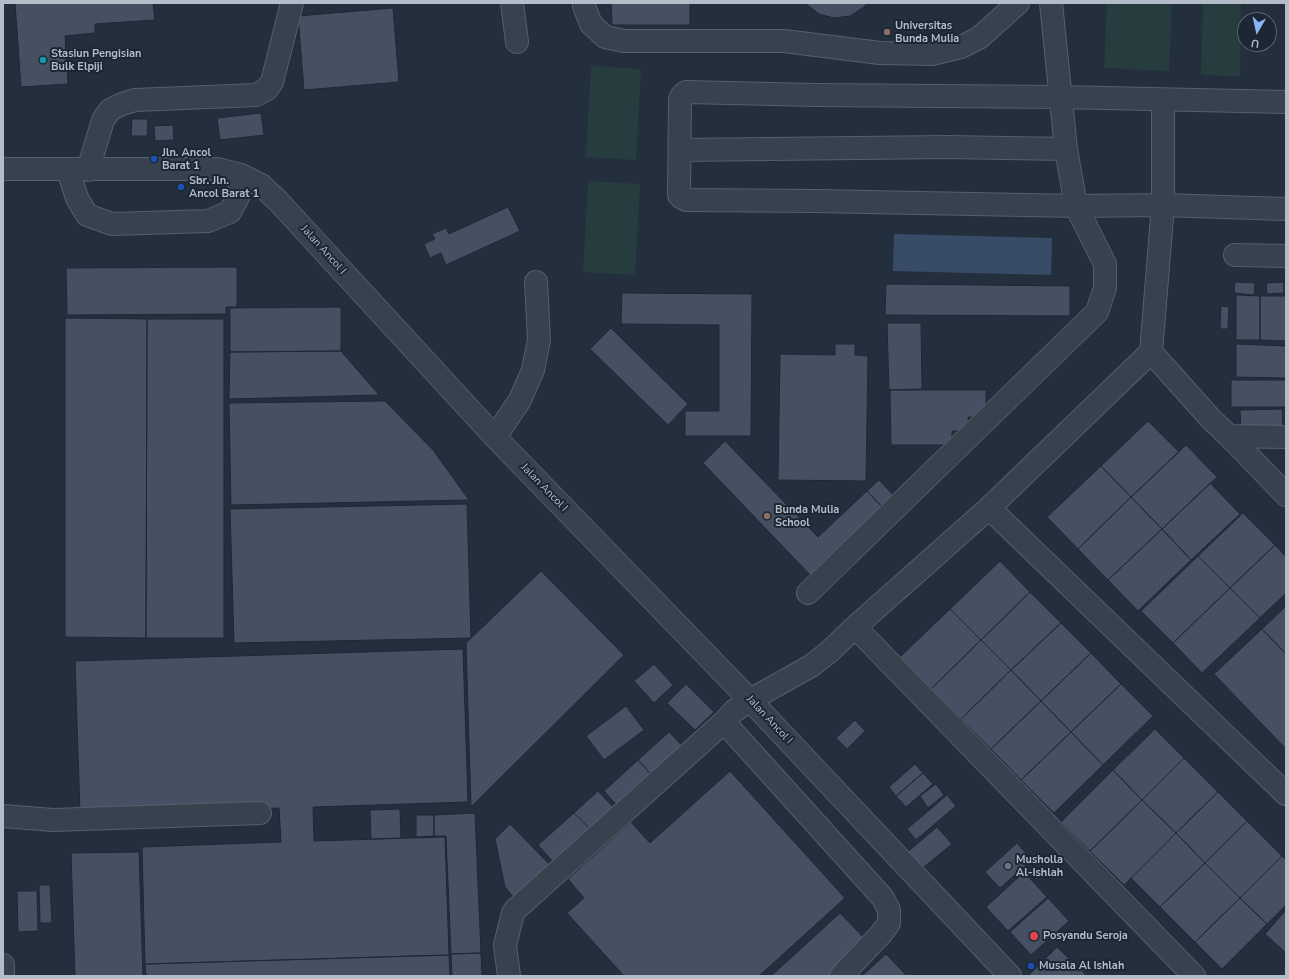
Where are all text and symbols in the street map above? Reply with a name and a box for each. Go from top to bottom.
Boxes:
north arrow [1237,12,1277,52]
place label: Universitas Bunda Mulia [895,19,959,45]
marker: Universitas Bunda Mulia [882,27,892,37]
text: U [1250,35,1260,51]
place label: Stasiun Pengisian Bulk Elpiji [51,47,141,73]
marker: Stasiun Pengisian Bulk Elpiji [38,55,48,65]
place label: Jln. Ancol Barat 1 [162,146,211,172]
marker: Jln. Ancol Barat 1 [149,154,159,164]
place label: Sbr. Jln. Ancol Barat 1 [189,174,259,200]
marker: Sbr. Jln. Ancol Barat 1 [176,182,186,192]
street label: Jalan Ancol I [297,223,349,277]
street label: Jalan Ancol I [518,461,570,515]
place label: Bunda Mulia School [775,503,839,529]
marker: Bunda Mulia School [762,511,772,521]
street label: Jalan Ancol I [743,693,795,747]
place label: Musholla Al-Ishlah [1016,853,1063,879]
marker: Musholla Al-Ishlah [1003,861,1013,871]
place label: Posyandu Seroja [1043,929,1128,943]
marker: Posyandu Seroja [1028,930,1040,942]
place label: Musala Al Ishlah [1039,959,1124,973]
marker: Musala Al Ishlah [1026,961,1036,971]

